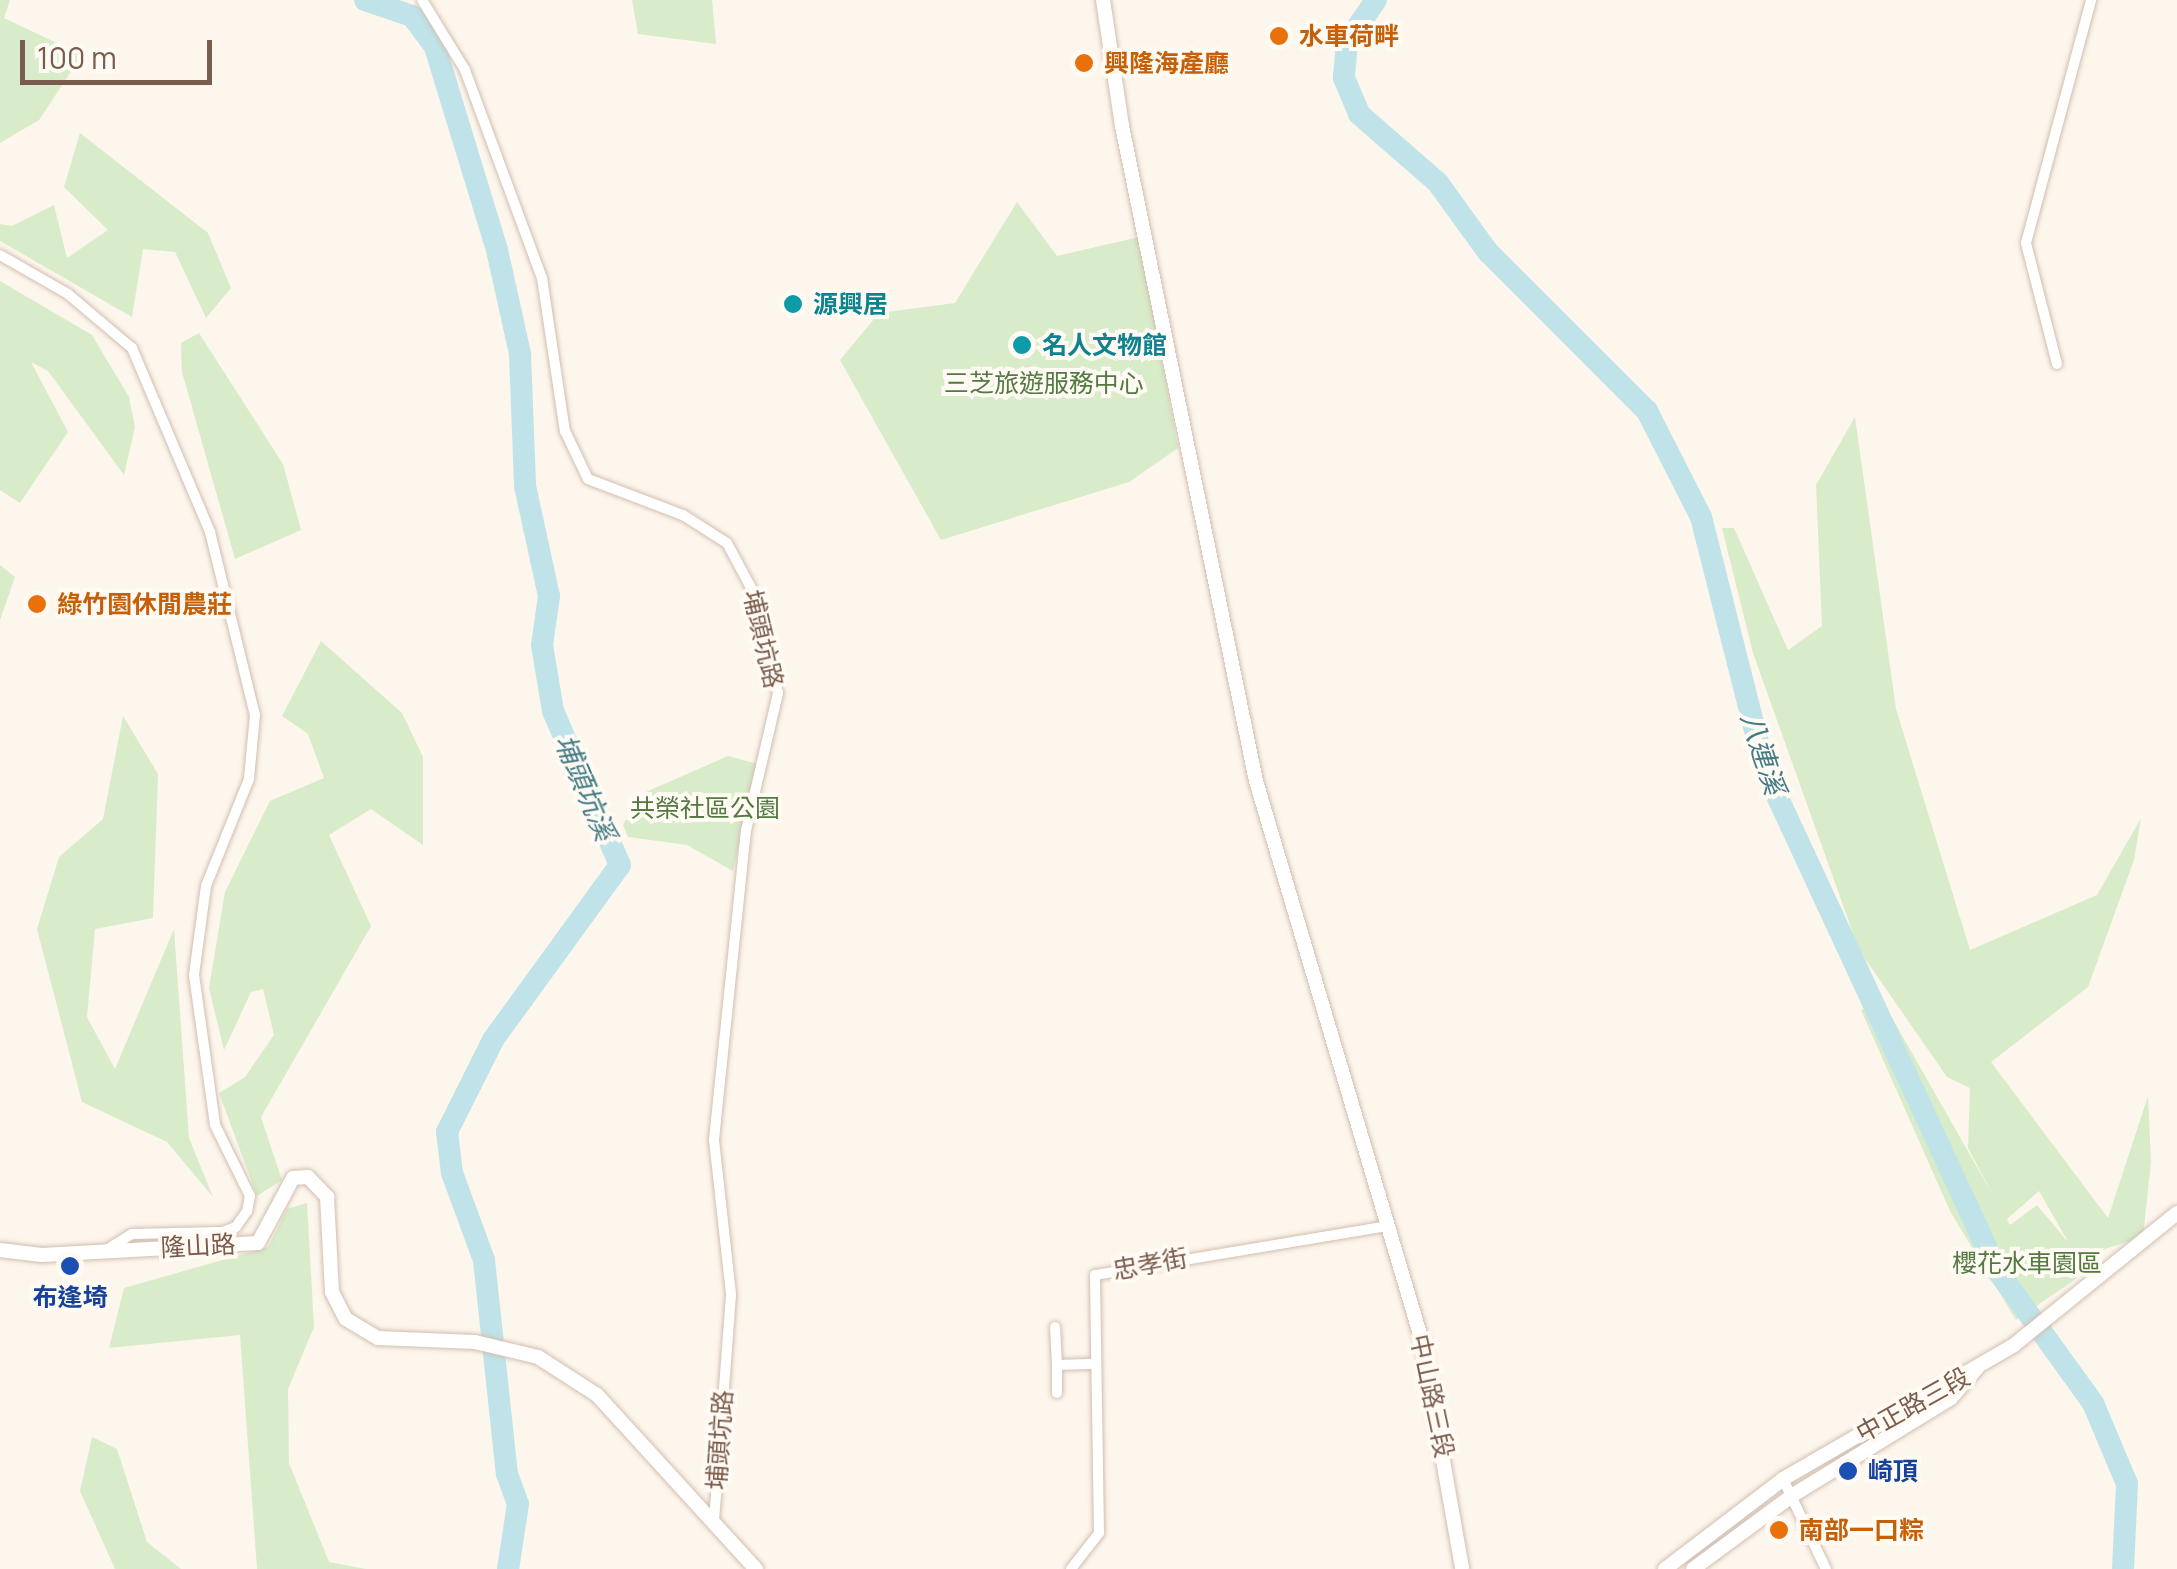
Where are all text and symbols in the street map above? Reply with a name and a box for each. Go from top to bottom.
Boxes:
scale bar [25,20,218,82]
place label: 水車荷畔 [1299,21,1399,51]
marker: 水車荷畔 [1268,25,1290,47]
text: 100 m [37,37,117,78]
place label: 興隆海產廳 [1104,48,1229,78]
marker: 興隆海產廳 [1073,52,1095,74]
place label: 源興居 [813,289,888,319]
marker: 源興居 [782,293,804,315]
place label: 名人文物館 [1042,330,1167,360]
marker: 名人文物館 [1011,334,1033,356]
park label: 三芝旅遊服務中心 [944,368,1144,398]
street label: 埔頭坑路 [737,587,789,691]
place label: 綠竹園休閒農莊 [57,589,232,619]
marker: 綠竹園休閒農莊 [26,593,48,615]
water label: 八連溪 [1735,708,1793,798]
water label: 埔頭坑溪 [549,729,623,845]
park label: 共榮社區公園 [630,793,780,823]
street label: 隆山路 [160,1229,236,1263]
street label: 忠孝街 [1110,1243,1190,1285]
park label: 櫻花水車園區 [1952,1248,2102,1278]
marker: 布逢埼 [59,1255,81,1277]
place label: 布逢埼 [33,1282,107,1312]
street label: 中山路三段 [1404,1332,1460,1460]
street label: 中正路三段 [1851,1362,1975,1448]
street label: 埔頭坑路 [702,1389,738,1491]
place label: 崎頂 [1868,1456,1918,1486]
marker: 崎頂 [1837,1460,1859,1482]
place label: 南部一口粽 [1799,1515,1924,1545]
marker: 南部一口粽 [1768,1519,1790,1541]

